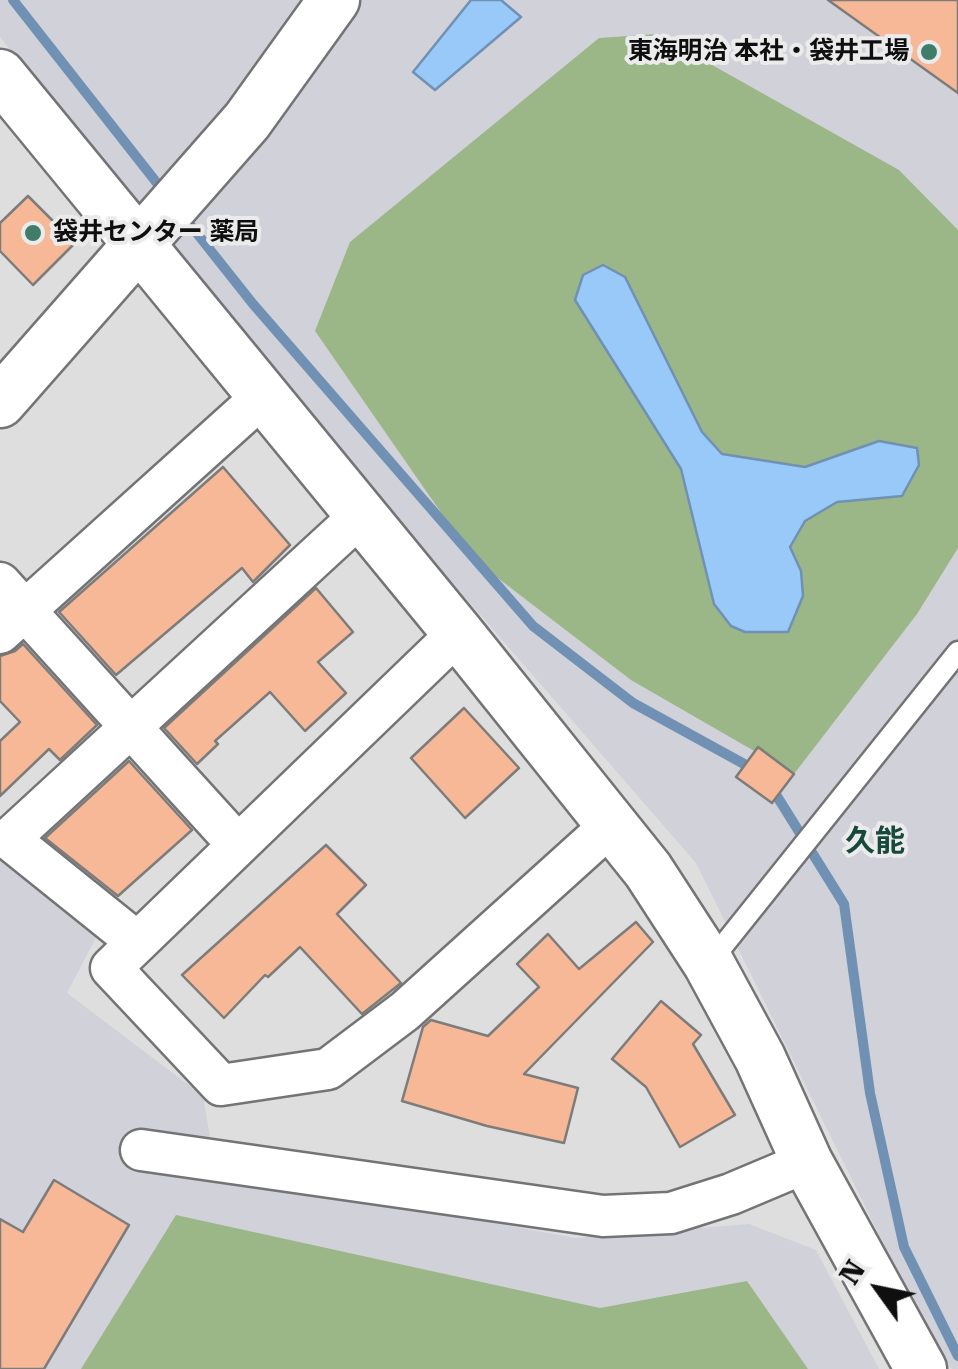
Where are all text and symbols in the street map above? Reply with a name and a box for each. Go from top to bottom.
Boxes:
place label: 東海明治 本社・袋井工場 [628,37,909,67]
marker: 東海明治 本社・袋井工場 [918,41,940,63]
place label: 袋井センター 薬局 [53,218,259,248]
marker: 袋井センター 薬局 [22,222,44,244]
district label: 久能 [845,824,905,860]
north arrow [828,1239,928,1339]
text: N [833,1254,872,1290]

